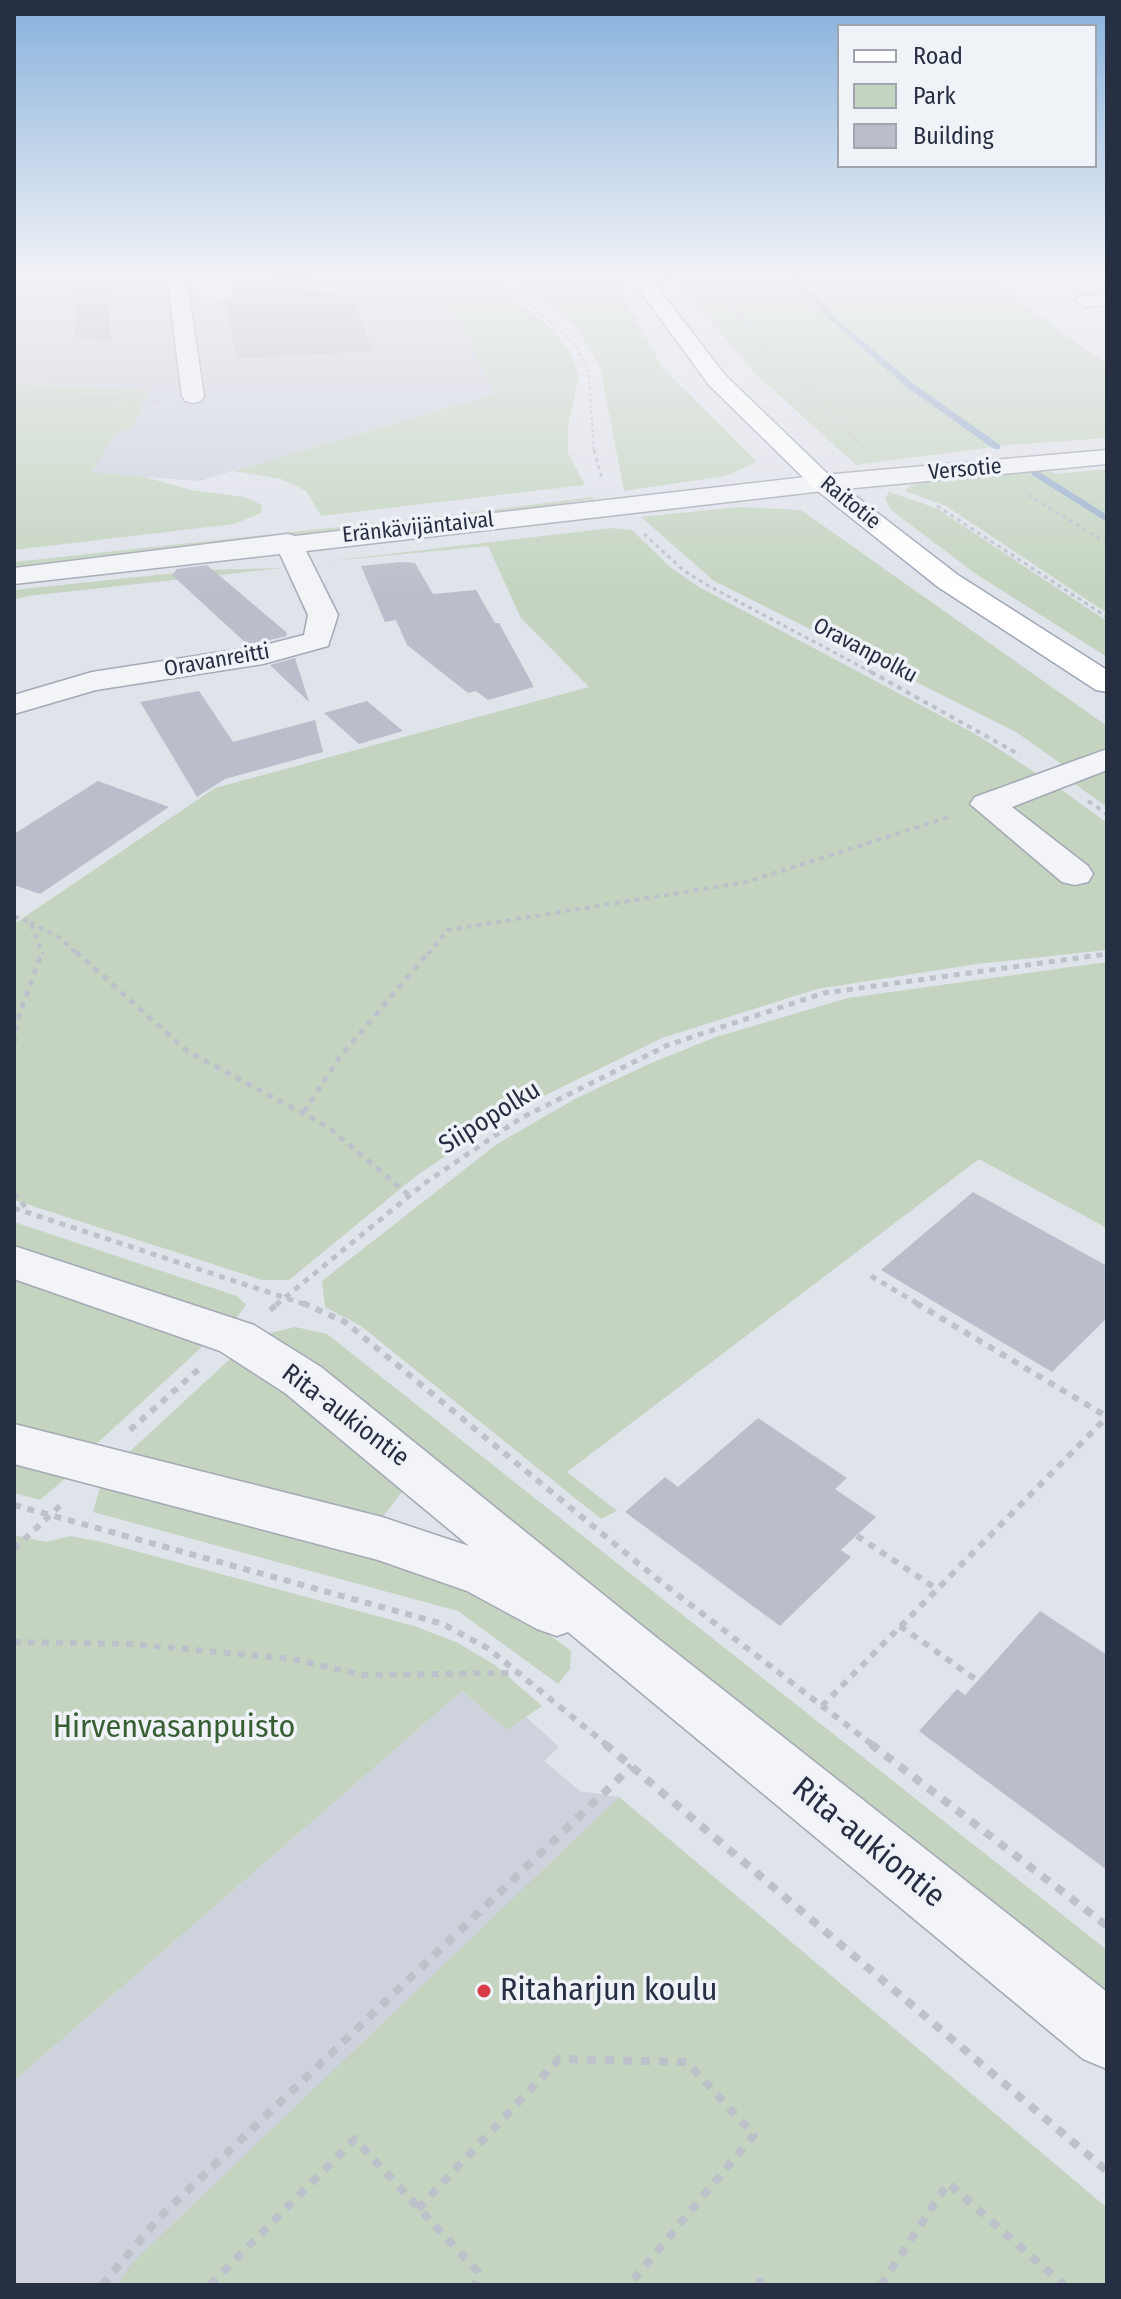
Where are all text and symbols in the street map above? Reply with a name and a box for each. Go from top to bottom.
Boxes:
legend [837,24,1097,168]
text: Road [913,42,963,70]
text: Park [913,82,956,110]
text: Building [913,122,994,150]
street label: Versotie [927,454,1003,486]
street label: Raitotie [814,471,886,535]
street label: Eränkävijäntaival [341,507,495,549]
street label: Oravanpolku [809,613,921,689]
street label: Oravanreitti [162,639,272,683]
street label: Siipopolku [434,1075,546,1161]
street label: Rita-aukiontie [275,1358,415,1474]
park label: Hirvenvasanpuisto [53,1709,295,1747]
street label: Rita-aukiontie [784,1770,952,1916]
place label: Ritaharjun koulu [500,1972,717,2010]
marker: Ritaharjun koulu [475,1982,493,2000]

